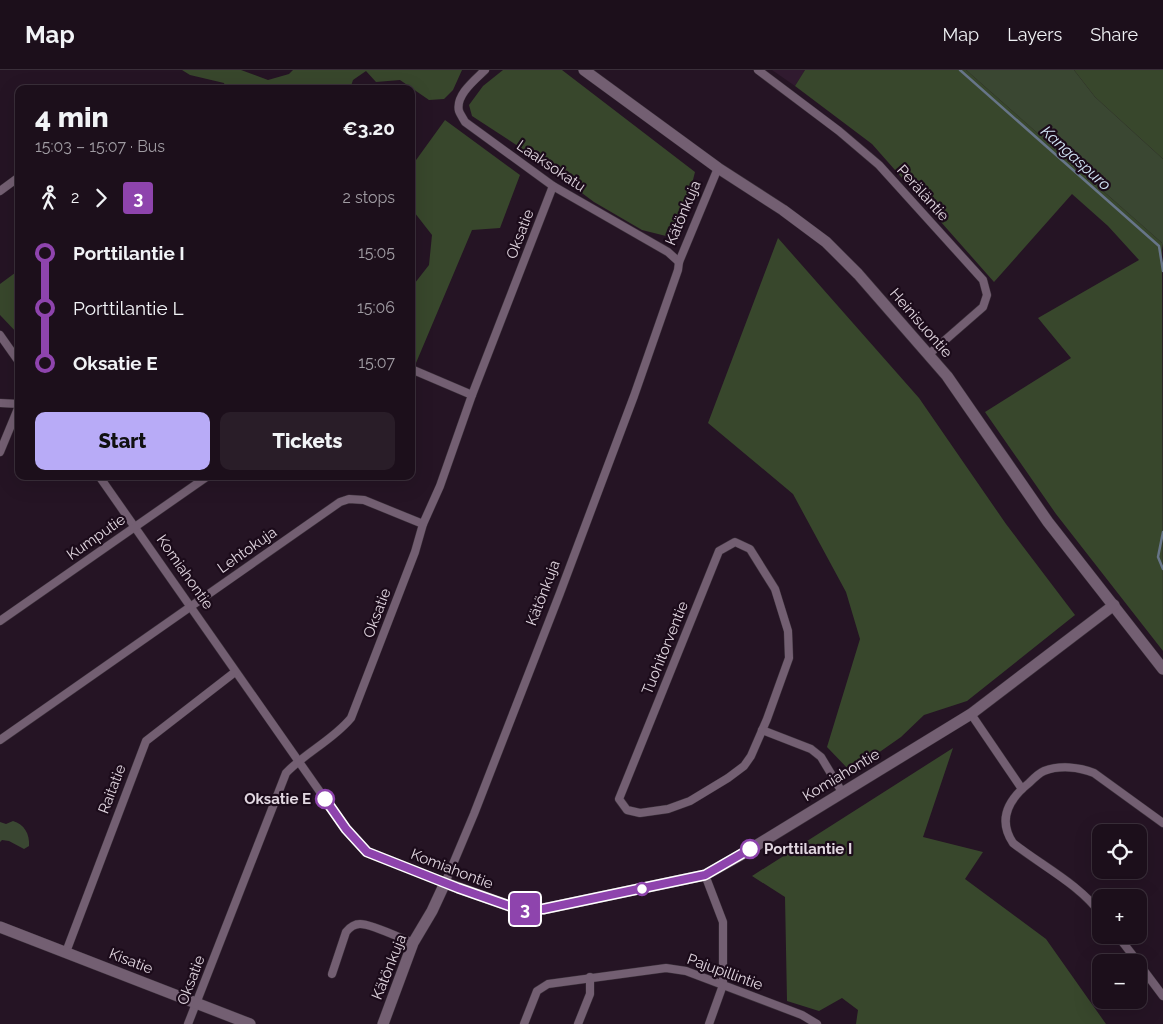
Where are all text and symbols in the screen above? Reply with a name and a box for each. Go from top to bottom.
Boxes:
text: Map [25,20,75,49]
text: Map [943,24,979,45]
text: Layers [1007,24,1062,45]
text: Share [1090,24,1138,45]
text: 4 min [35,101,109,134]
text: €3.20 [343,117,395,139]
water label: Kangaspuro [1037,122,1115,194]
street label: Laaksokatu [513,136,589,196]
text: 15:03 – 15:07 · Bus [35,137,165,156]
street label: Peräläntie [893,161,953,225]
street label: Kätönkuja [661,178,705,248]
icon: walk [35,184,63,212]
icon: forward [87,184,115,212]
text: 3 [133,187,143,208]
text: 2 [71,188,79,207]
text: 2 stops [343,188,395,207]
street label: Oksatie [502,206,538,261]
text: Porttilantie I [73,242,185,264]
text: 15:05 [358,243,395,262]
street label: Heinisuontie [886,285,956,361]
text: Porttilantie L [73,297,184,319]
text: 15:06 [357,298,395,317]
text: Oksatie E [73,352,158,374]
text: 15:07 [358,353,395,372]
button: Start [35,412,210,470]
button: Tickets [220,412,395,470]
street label: Kumputie [63,510,129,564]
street label: Lehtokuja [214,523,280,577]
street label: Komiahontie [153,531,217,613]
street label: Kätönkuja [522,558,564,628]
street label: Oksatie [359,585,395,640]
street label: Tuohitorventie [638,598,692,697]
street label: Komiahontie [799,745,883,805]
street label: Raitatie [94,762,130,816]
marker: Oksatie E [315,789,335,809]
place label: Oksatie E [244,790,311,808]
map controls [1092,824,1147,1009]
button: locate [1092,824,1147,879]
marker: Porttilantie I [740,839,760,859]
place label: Porttilantie I [764,840,852,858]
street label: Komiahontie [408,845,496,893]
unlabelled marker [635,882,649,896]
button: + [1092,889,1147,944]
line badge: 3 [509,893,541,925]
text: 3 [520,898,530,919]
street label: Kätönkuja [368,932,410,1002]
street label: Kisatie [107,944,156,978]
street label: Pajupillintie [685,950,766,994]
street label: Oksatie [173,952,209,1007]
button: − [1092,954,1147,1009]

